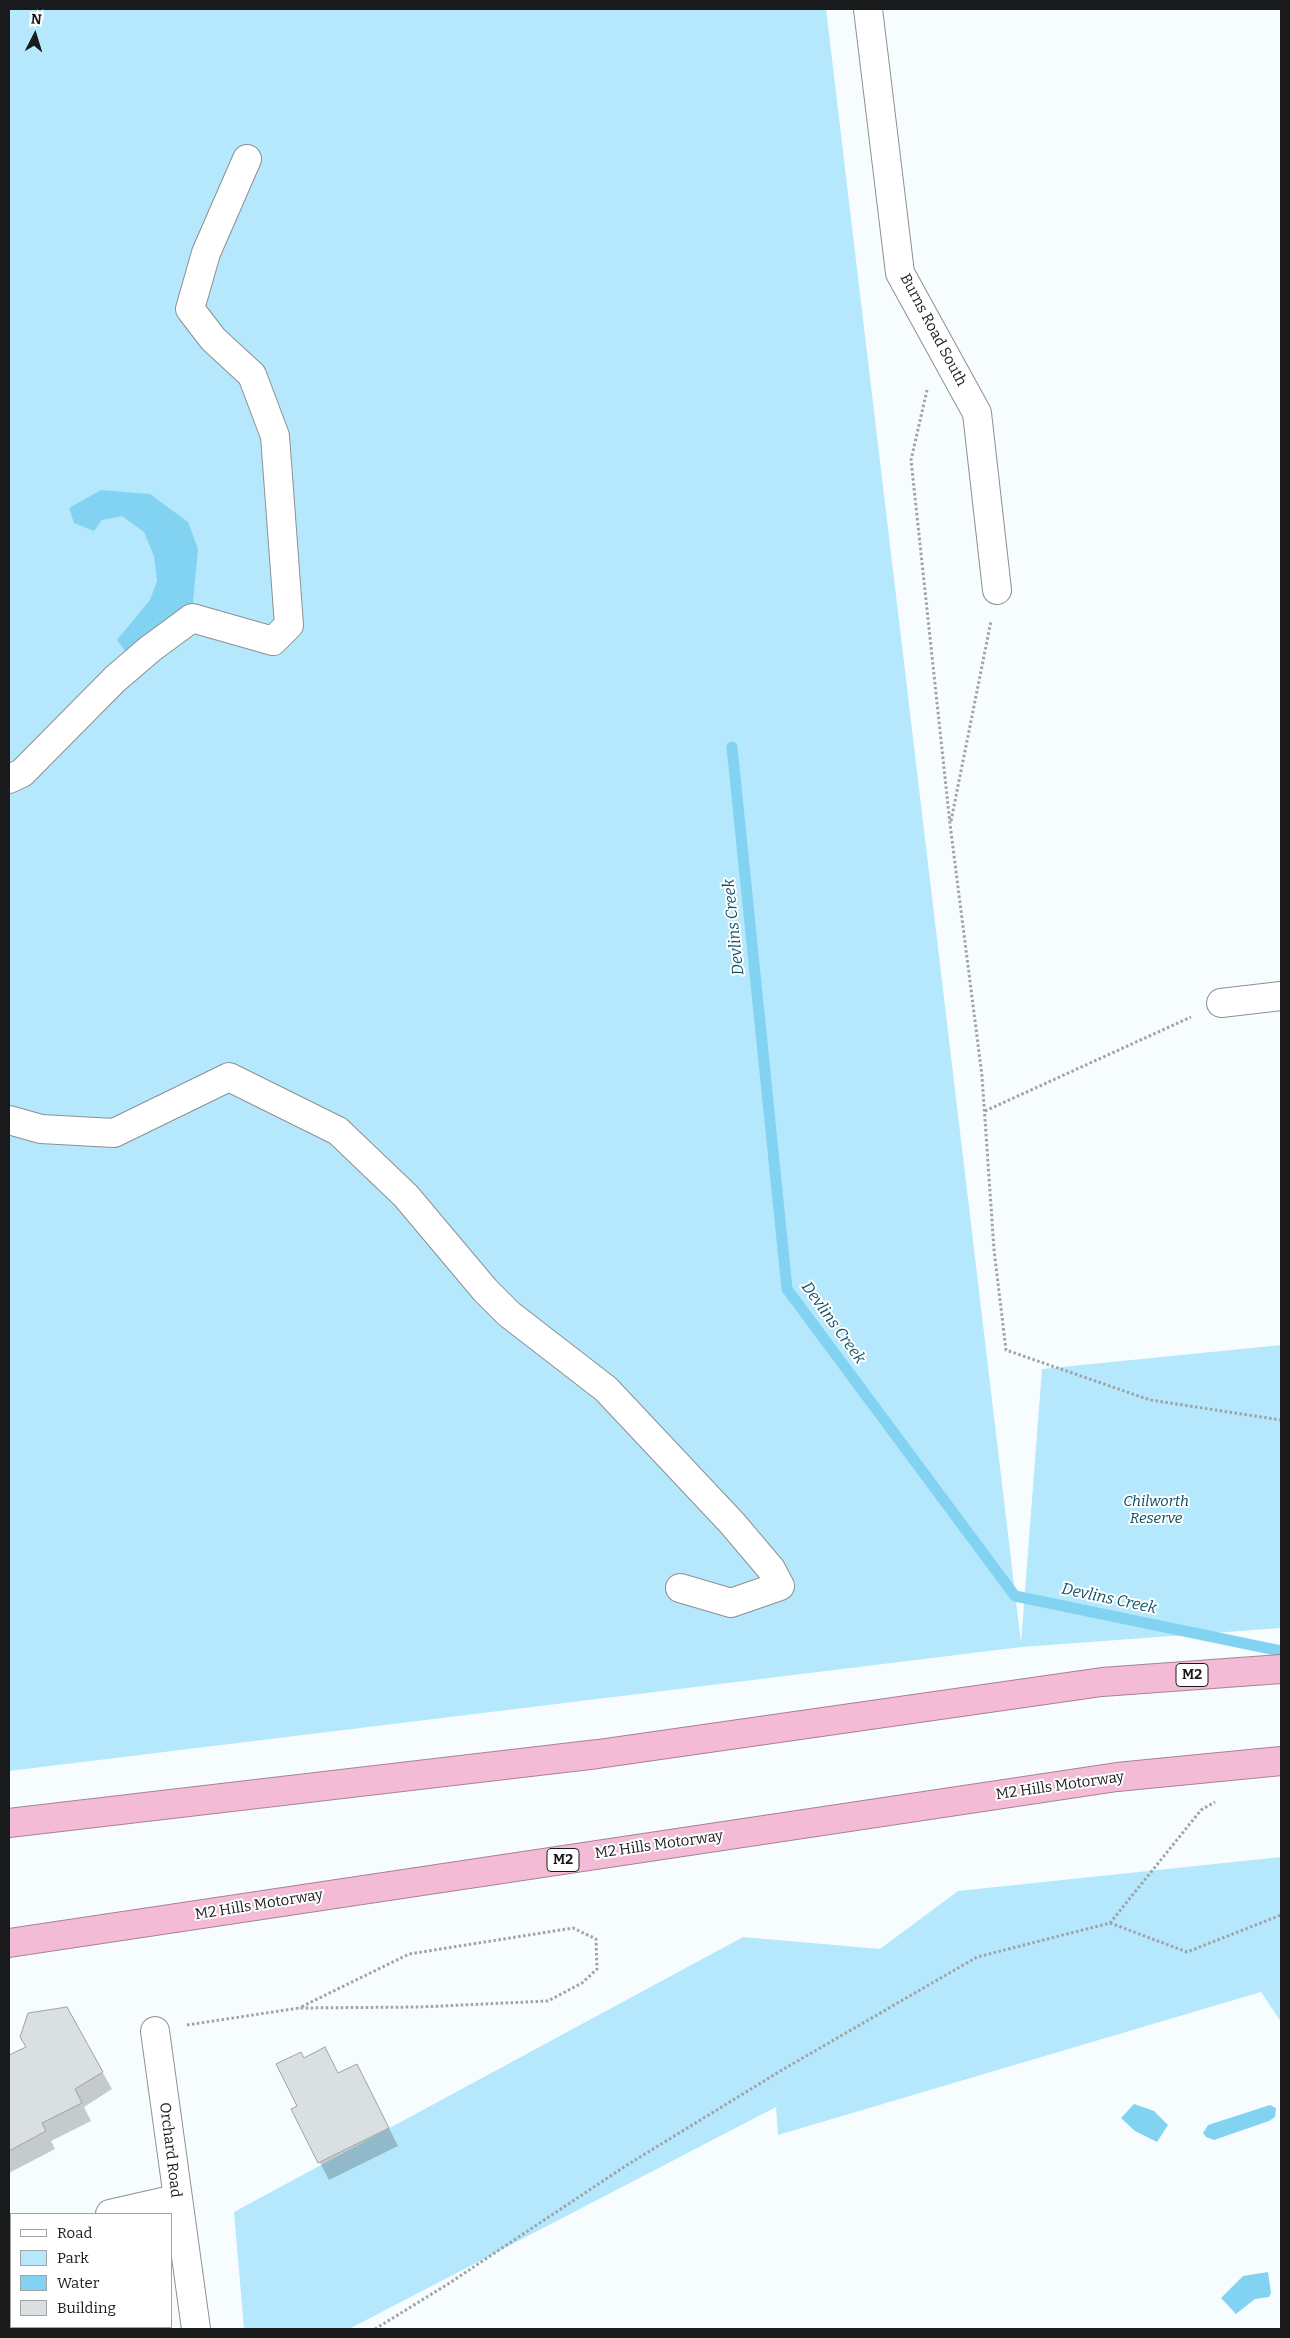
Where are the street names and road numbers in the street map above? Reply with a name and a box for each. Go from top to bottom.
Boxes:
street label: Burns Road South [896,271,970,389]
road number: M2 [1176,1664,1208,1686]
street label: M2 Hills Motorway [995,1768,1125,1804]
street label: M2 Hills Motorway [594,1827,724,1863]
road number: M2 [547,1848,579,1872]
street label: M2 Hills Motorway [194,1886,324,1924]
street label: Orchard Road [155,2101,185,2199]

